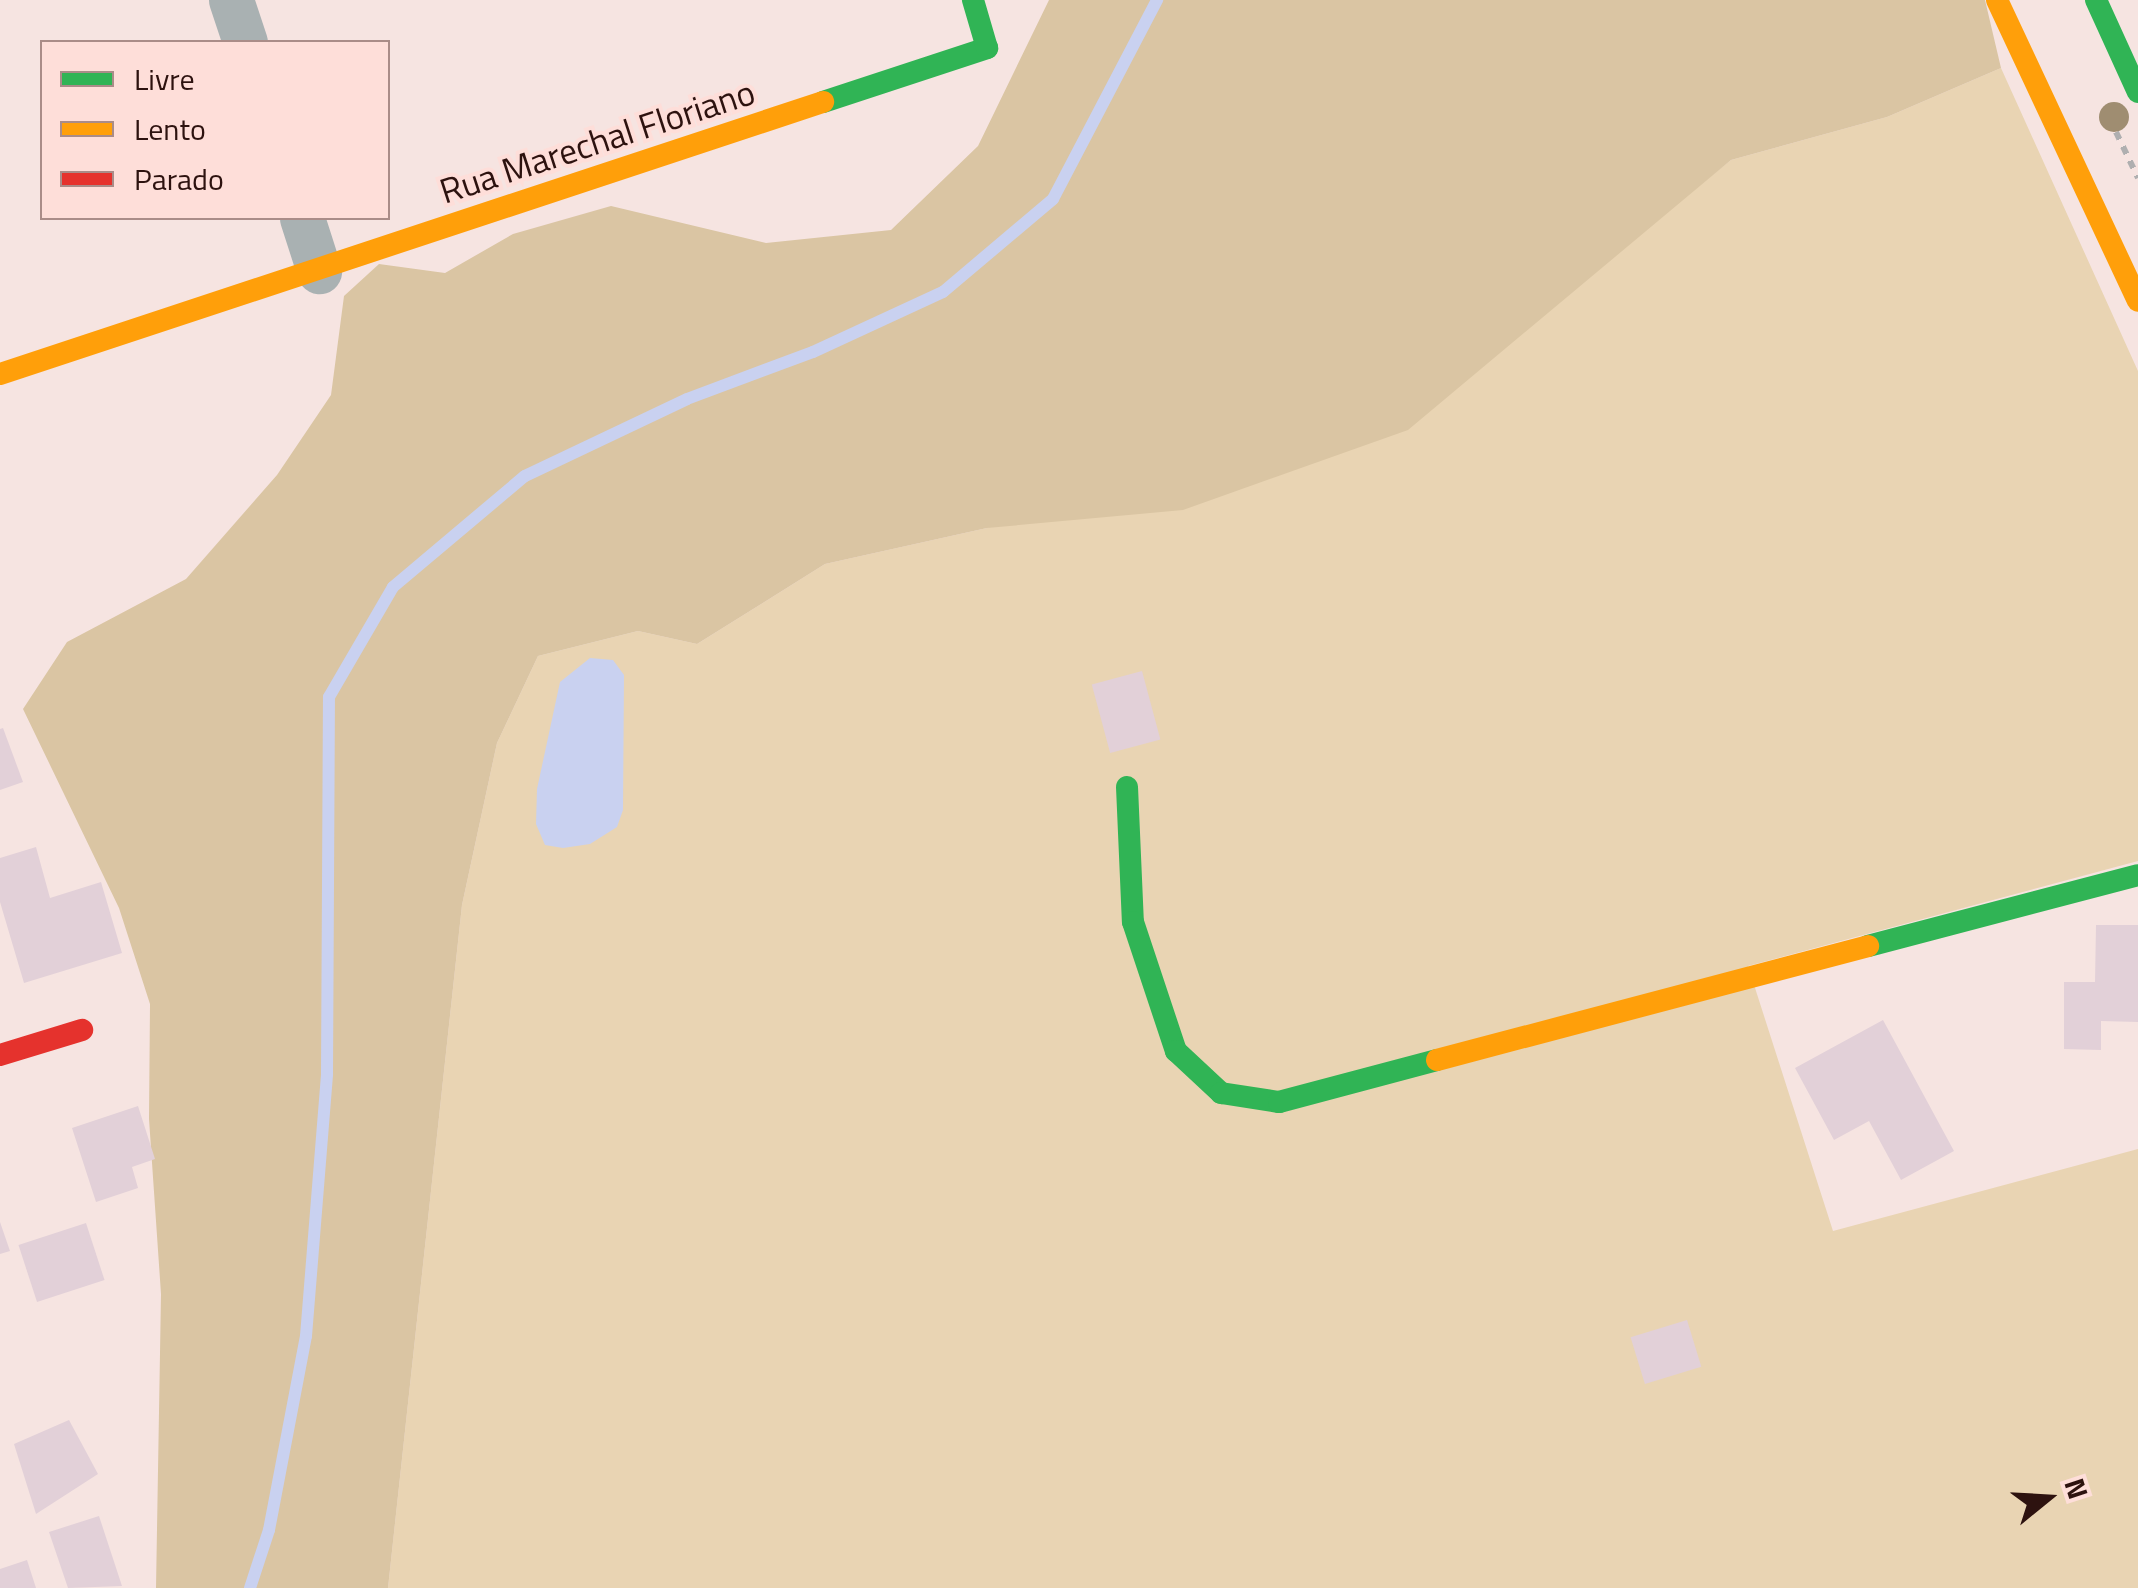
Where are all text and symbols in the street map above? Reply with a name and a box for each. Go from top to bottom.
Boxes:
legend [40,40,390,220]
text: Livre [134,56,195,102]
street label: Rua Marechal Floriano [434,70,760,212]
text: Lento [134,106,206,152]
text: Parado [134,156,224,202]
north arrow [1998,1448,2098,1548]
text: N [2054,1473,2100,1504]

